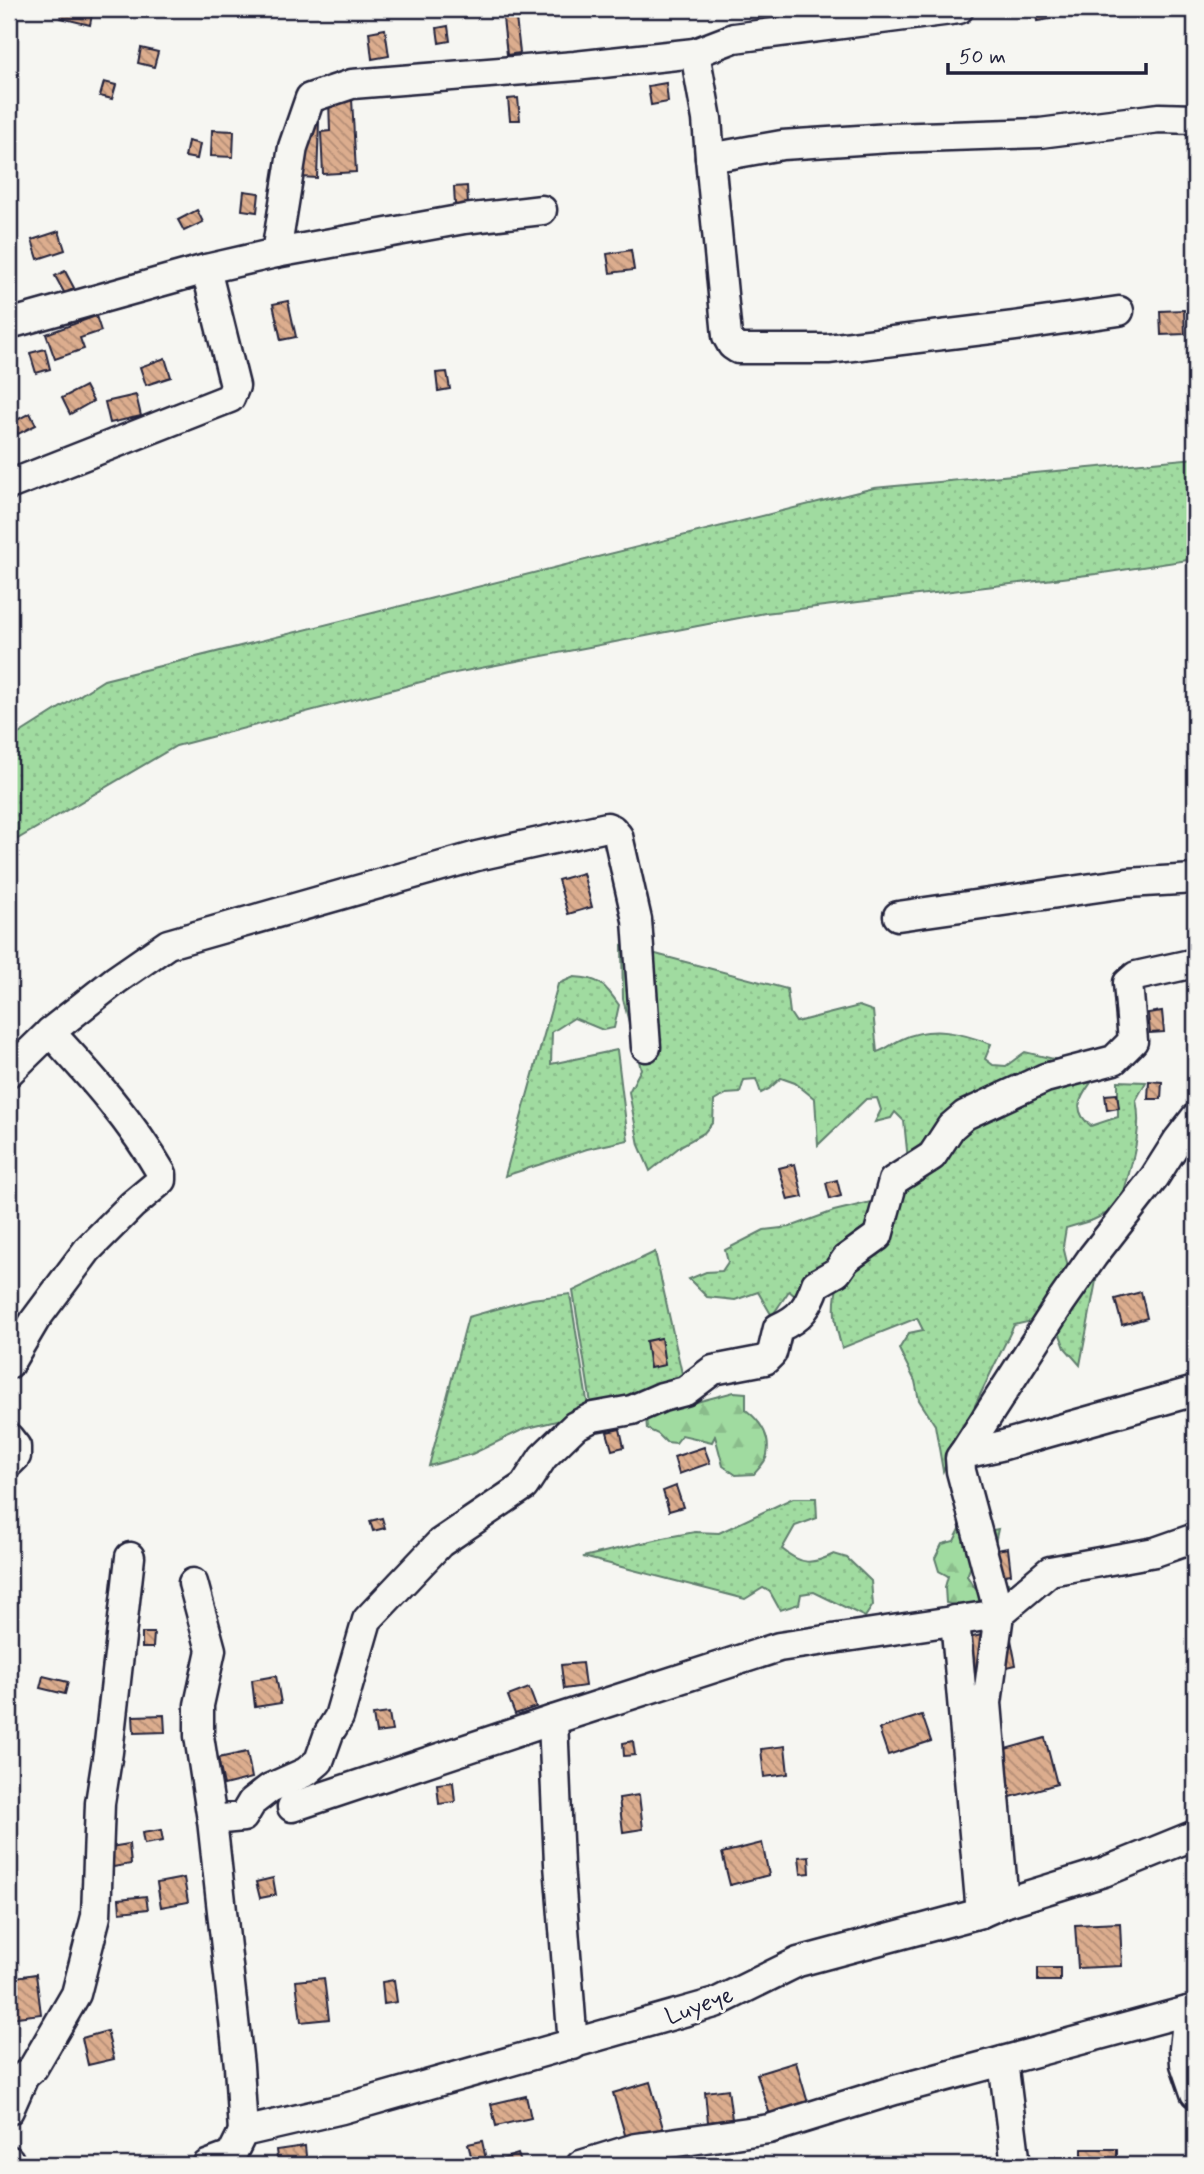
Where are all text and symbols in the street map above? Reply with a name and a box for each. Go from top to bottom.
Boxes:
scale bar [948,32,1146,76]
text: 50 m [959,43,1006,71]
street label: Luyeye [661,1980,738,2033]

